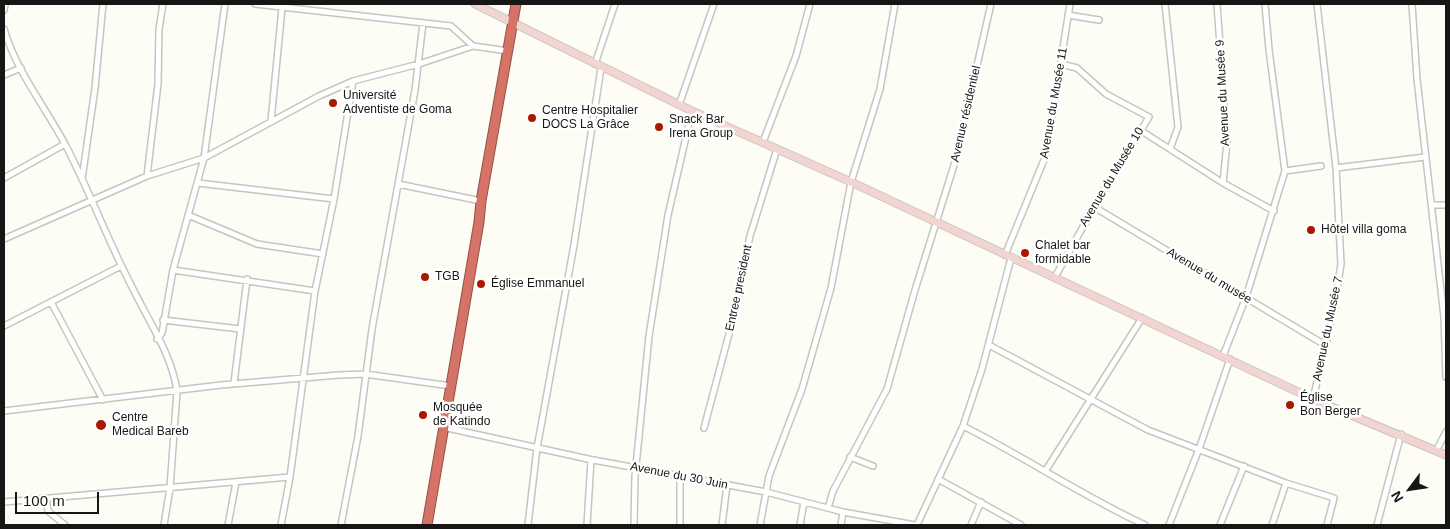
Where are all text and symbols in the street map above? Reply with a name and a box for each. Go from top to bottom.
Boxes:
street label: Avenue du Musée 9 [1213,39,1233,147]
street label: Avenue du Musée 11 [1037,46,1071,160]
street label: Avenue résidentiel [948,64,984,164]
place label: Université Adventiste de Goma [343,89,452,117]
marker: Université Adventiste de Goma [327,97,339,109]
place label: Centre Hospitalier DOCS La Grâce [542,104,638,132]
marker: Centre Hospitalier DOCS La Grâce [526,112,538,124]
place label: Snack Bar Irena Group [669,113,733,141]
marker: Snack Bar Irena Group [653,121,665,133]
street label: Avenue du Musée 10 [1077,125,1147,229]
place label: Hôtel villa goma [1321,223,1406,237]
marker: Hôtel villa goma [1305,224,1317,236]
place label: Chalet bar formidable [1035,239,1091,267]
street label: Entree president [723,243,755,333]
street label: Avenue du musée [1164,245,1254,307]
marker: Chalet bar formidable [1019,247,1031,259]
place label: TGB [435,270,460,284]
marker: TGB [419,271,431,283]
street label: Avenue du Musée 7 [1310,275,1346,383]
place label: Église Emmanuel [491,277,584,291]
marker: Église Emmanuel [475,278,487,290]
place label: Église Bon Berger [1300,391,1361,419]
marker: Église Bon Berger [1284,399,1296,411]
place label: Mosquée de Katindo [433,401,490,429]
marker: Mosquée de Katindo [417,409,429,421]
place label: Centre Medical Bareb [112,411,189,439]
marker: Centre Medical Bareb [94,418,108,432]
street label: Avenue du 30 Juin [629,459,729,493]
north arrow [1385,464,1435,514]
scale bar [18,482,101,514]
text: N [1388,488,1407,505]
text: 100 m [23,492,65,509]

